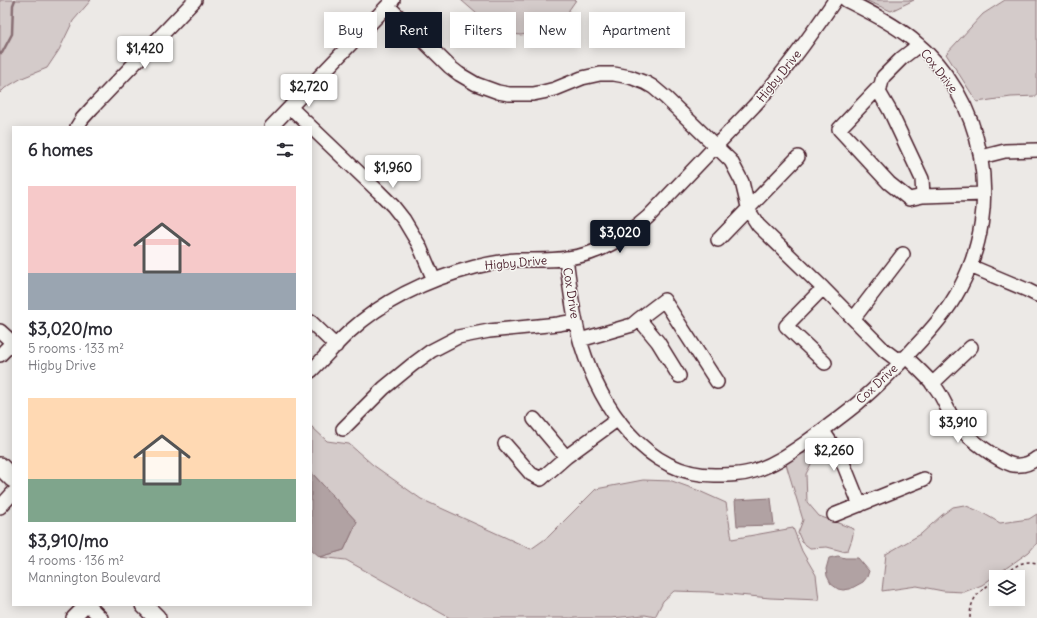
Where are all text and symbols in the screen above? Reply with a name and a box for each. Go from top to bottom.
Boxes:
chip: Buy [324,12,377,48]
chip: Rent [385,12,442,48]
chip: Filters [450,12,516,48]
chip: New [524,12,581,48]
chip: Apartment [589,12,685,48]
pin: $1,420 [112,36,178,70]
text: $1,420 [126,40,164,57]
street label: Cox Drive [918,46,961,96]
street label: Higby Drive [753,47,804,105]
pin: $2,720 [276,74,342,108]
text: $2,720 [289,78,329,95]
text: 6 homes [28,139,93,161]
icon: filters [274,139,296,161]
pin: $1,960 [360,155,426,189]
text: $1,960 [374,159,412,176]
icon: home [126,212,198,284]
pin: $3,020 [587,220,653,254]
text: $3,020 [599,224,641,241]
street label: Higby Drive [484,252,548,273]
street label: Cox Drive [560,266,583,320]
text: $3,020/mo [28,318,113,340]
text: 5 rooms · 133 m² [28,340,124,357]
text: Higby Drive [28,357,96,374]
street label: Cox Drive [853,361,901,407]
pin: $3,910 [925,410,991,444]
text: $3,910 [939,414,977,431]
icon: home [126,424,198,496]
pin: $2,260 [801,438,867,472]
text: $2,260 [814,442,854,459]
text: $3,910/mo [28,530,109,552]
text: 4 rooms · 136 m² [28,552,124,569]
text: Mannington Boulevard [28,569,161,586]
map controls [989,570,1025,606]
button: layers [989,570,1025,606]

